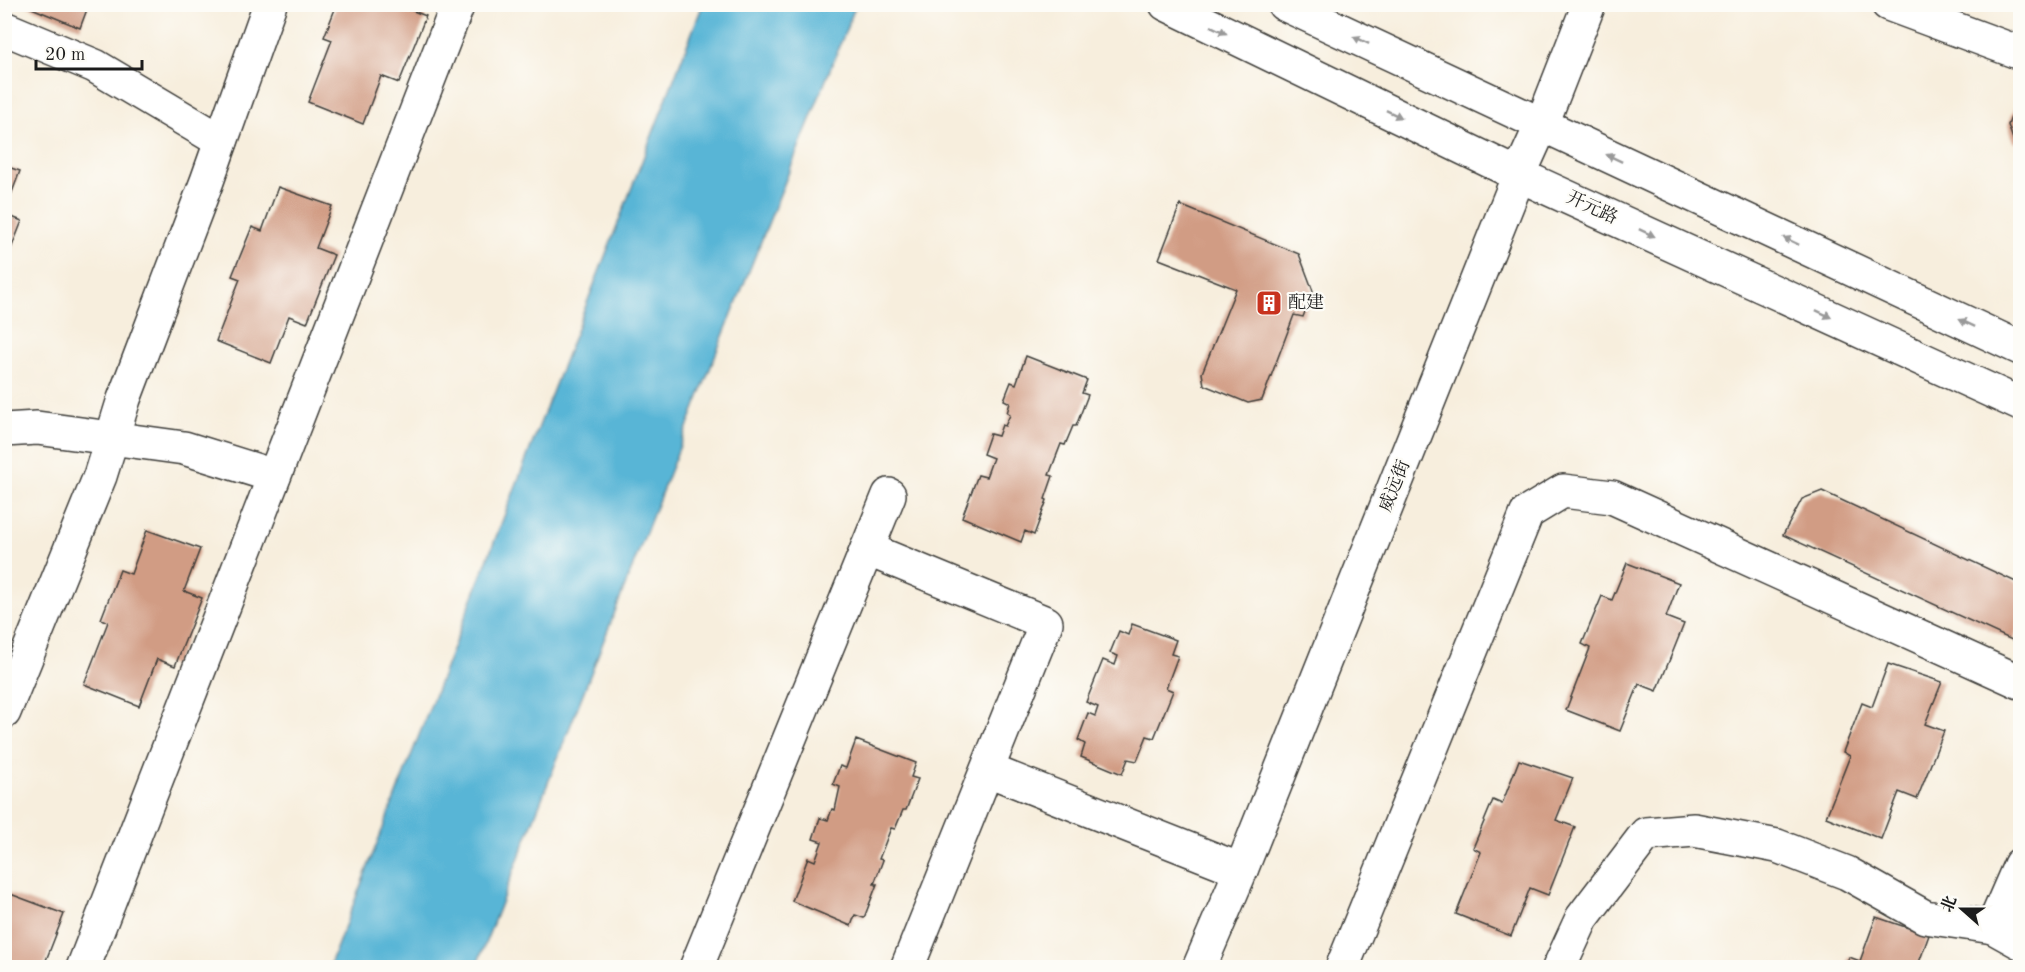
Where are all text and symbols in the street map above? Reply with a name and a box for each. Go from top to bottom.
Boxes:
one-way arrow [1210,25,1227,34]
scale bar [36,33,142,71]
one-way arrow [1353,36,1370,45]
text: 20 m [45,46,85,64]
one-way arrow [1386,110,1403,119]
one-way arrow [1606,154,1623,163]
street label: 开元路 [1564,187,1621,228]
one-way arrow [1638,229,1655,238]
one-way arrow [1782,236,1799,245]
building icon: 配建 [1254,288,1284,318]
place label: 配建 [1288,292,1324,312]
one-way arrow [1816,310,1833,319]
one-way arrow [1959,319,1976,328]
street label: 威远街 [1375,457,1413,514]
north arrow [1932,879,1992,939]
text: 北 [1938,893,1960,915]

